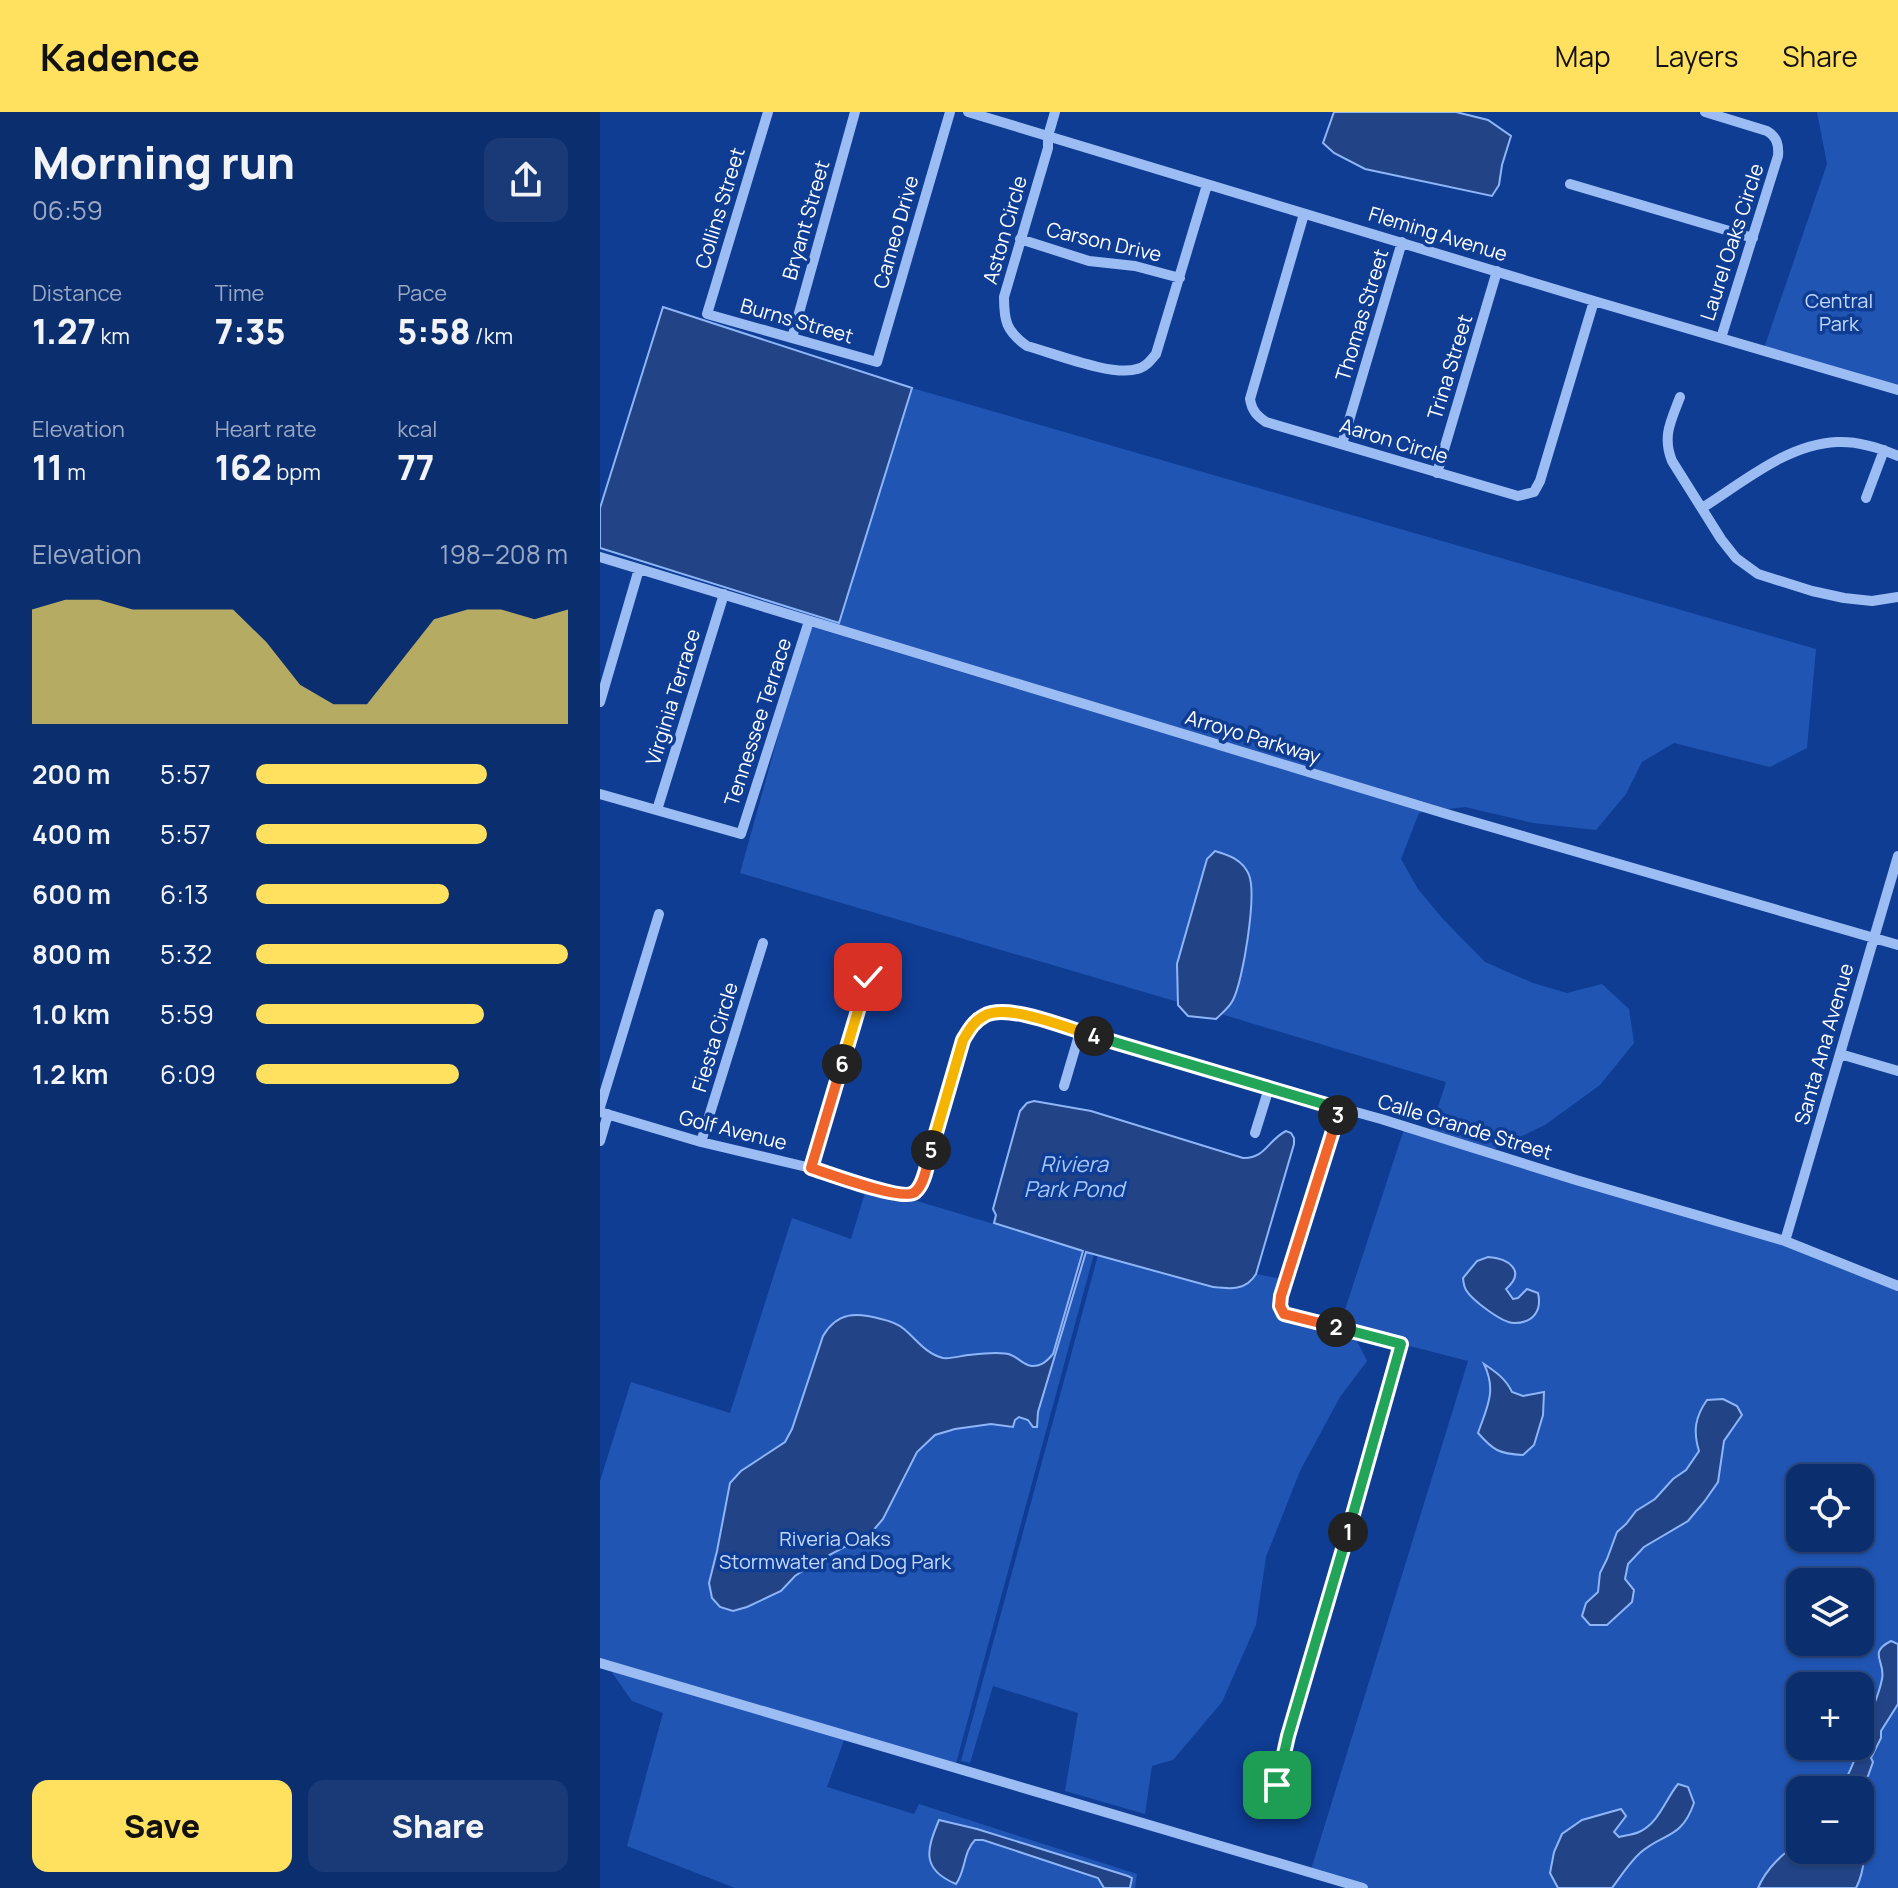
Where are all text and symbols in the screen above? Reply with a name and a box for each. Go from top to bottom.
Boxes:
text: Kadence [40,30,200,82]
text: Map [1555,37,1611,75]
text: Layers [1655,37,1738,75]
text: Share [1782,37,1858,75]
text: Morning run [32,132,295,192]
button: share [484,138,568,222]
street label: Collins Street [688,144,751,272]
street label: Bryant Street [776,157,835,283]
street label: Laurel Oaks Circle [1693,160,1770,324]
street label: Cameo Drive [866,172,925,292]
street label: Aston Circle [976,172,1033,287]
text: 06:59 [32,192,103,228]
street label: Fleming Avenue [1365,200,1511,267]
street label: Carson Drive [1044,215,1164,268]
street label: Thomas Street [1329,245,1394,384]
text: Distance [32,278,122,308]
text: Time [215,278,264,308]
text: Pace [397,278,447,308]
park label: Central Park [1805,287,1873,337]
street label: Burns Street [737,291,857,350]
text: 1.27 [32,308,96,354]
text: 7:35 [215,308,285,354]
text: 5:58 [397,308,471,354]
street label: Trina Street [1421,311,1478,423]
text: km [96,321,130,351]
text: /km [471,321,513,351]
street label: Aaron Circle [1337,411,1451,470]
text: Elevation [32,414,125,444]
text: Heart rate [215,414,317,444]
text: kcal [397,414,437,444]
text: 11 [32,444,63,490]
text: 162 [215,444,272,490]
text: 77 [397,444,434,490]
text: m [63,457,86,487]
text: bpm [272,457,321,487]
text: Elevation [32,536,142,572]
text: 198–208 m [440,536,568,572]
street label: Virginia Terrace [639,626,706,768]
street label: Tennessee Terrace [718,634,797,809]
street label: Arroyo Parkway [1182,703,1324,770]
text: 200 m [32,756,110,792]
text: 5:57 [160,756,211,792]
text: 400 m [32,816,111,852]
text: 5:57 [160,816,211,852]
text: 600 m [32,876,111,912]
text: 6:13 [160,876,208,912]
text: 800 m [32,936,111,972]
text: 5:32 [160,936,212,972]
pin [834,943,902,1011]
icon: check [846,955,890,999]
street label: Santa Ana Avenue [1788,960,1859,1128]
street label: Fiesta Circle [685,979,744,1095]
text: 1.0 km [32,996,110,1032]
text: 5:59 [160,996,214,1032]
pin: 4 [1074,1016,1114,1056]
text: 4 [1087,1021,1101,1051]
pin: 6 [822,1044,862,1084]
text: 6 [835,1049,849,1079]
text: 1.2 km [32,1056,108,1092]
text: 6:09 [160,1056,216,1092]
street label: Calle Grande Street [1375,1087,1555,1166]
pin: 3 [1318,1095,1358,1135]
text: 3 [1332,1100,1344,1130]
street label: Golf Avenue [676,1103,790,1156]
pin: 5 [911,1130,951,1170]
text: 5 [925,1135,937,1165]
water label: Riviera Park Pond [1024,1149,1127,1204]
pin: 2 [1316,1307,1356,1347]
text: 2 [1329,1312,1343,1342]
map controls [1786,1464,1874,1864]
button: locate [1786,1464,1874,1552]
pin: 1 [1328,1512,1368,1552]
text: 1 [1343,1517,1353,1547]
park label: Riveria Oaks Stormwater and Dog Park [719,1525,952,1575]
button: layers [1786,1568,1874,1656]
button: + [1786,1672,1874,1760]
pin [1243,1751,1311,1819]
icon: arrive [1255,1763,1299,1807]
button: − [1786,1776,1874,1864]
button: Save [32,1780,292,1872]
button: Share [308,1780,568,1872]

